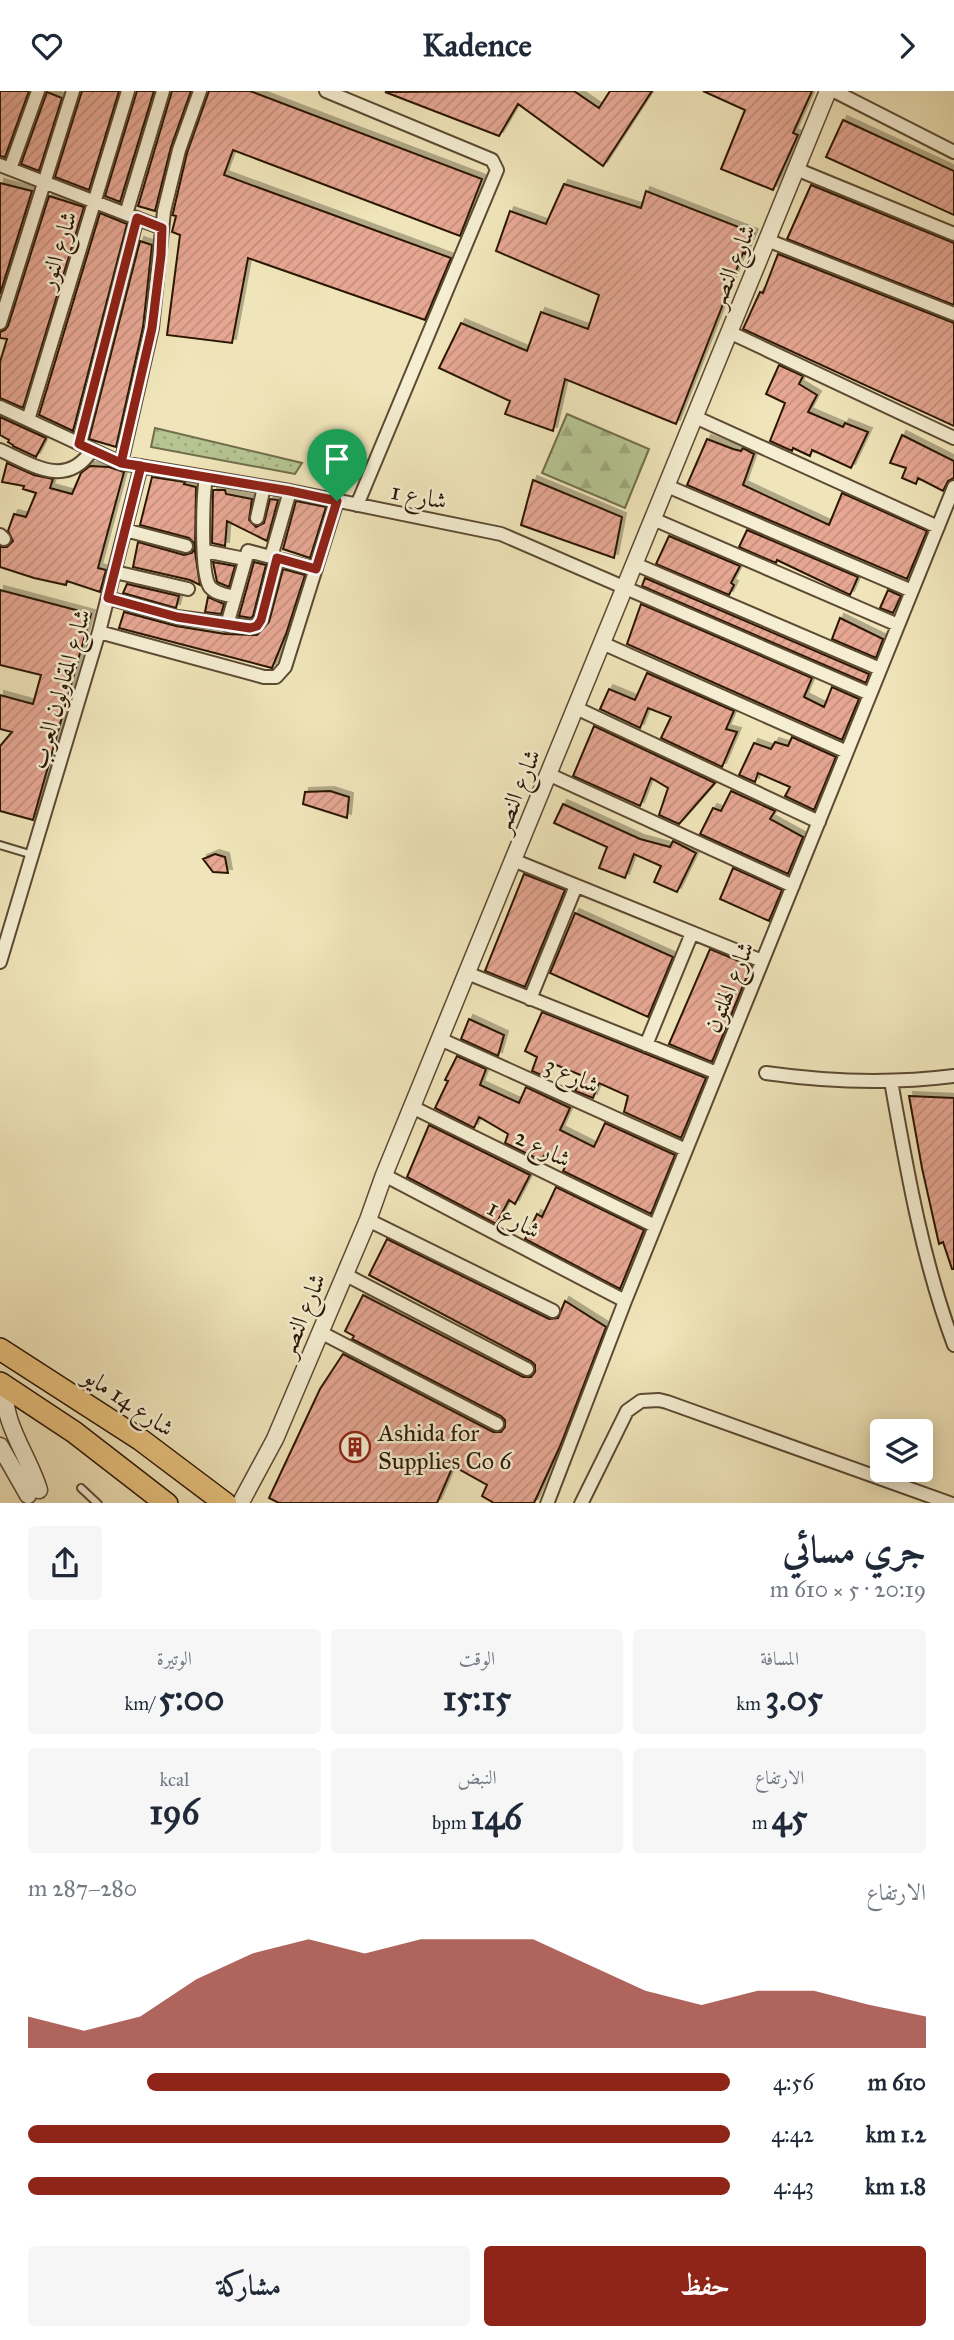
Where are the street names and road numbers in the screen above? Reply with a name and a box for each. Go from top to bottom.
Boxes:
street label: شارع النور [31,207,89,296]
street label: شارع النصر [701,220,767,317]
street label: شارع 1 [388,476,450,521]
street label: شارع المقاولون العرب [23,606,102,774]
street label: شارع النصر [486,745,552,842]
street label: شارع الهلتون [697,937,765,1039]
street label: شارع 3 [538,1050,604,1105]
street label: شارع 2 [508,1122,576,1179]
street label: شارع 1 [480,1193,546,1250]
street label: شارع النصر [271,1269,337,1366]
street label: شارع 14 مايو [74,1360,180,1447]

